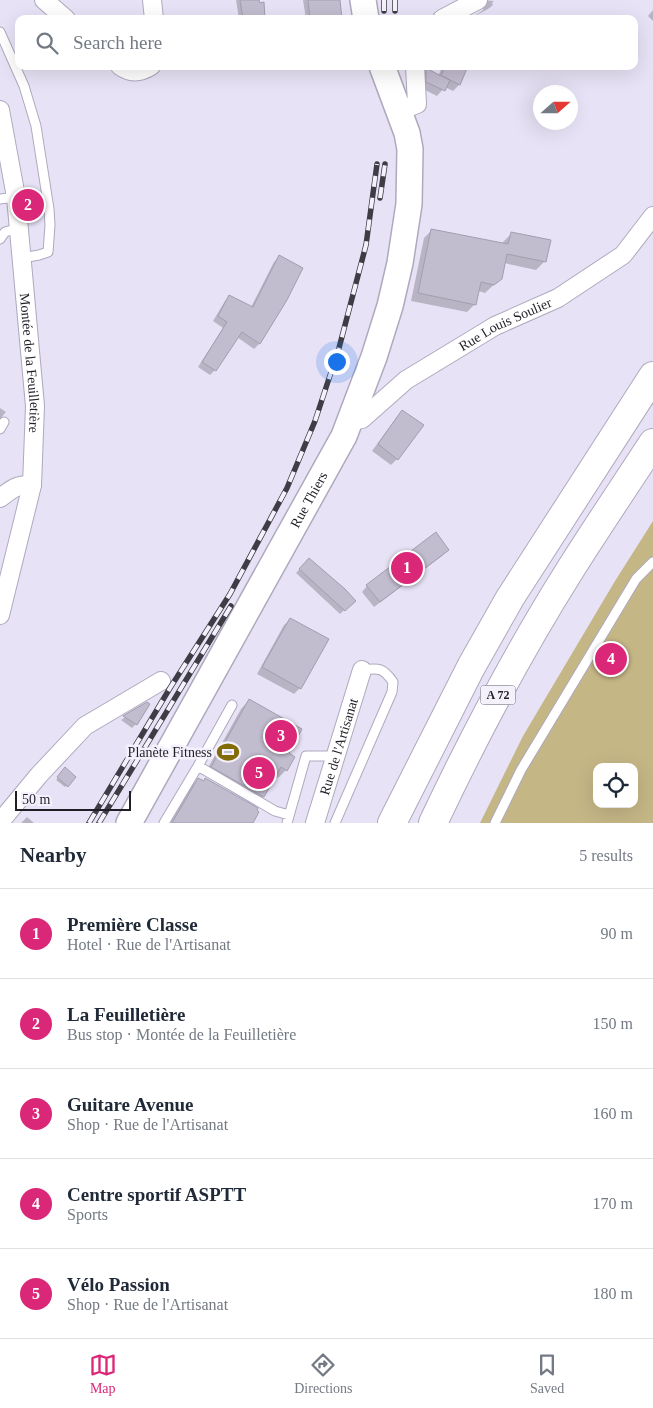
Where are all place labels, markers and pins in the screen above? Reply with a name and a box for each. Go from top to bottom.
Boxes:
pin: 2 [12,186,44,224]
pin: 1 [391,549,423,587]
pin: 4 [595,640,627,678]
pin: 3 [265,717,297,755]
sports icon: Planète Fitness [215,739,241,765]
place label: Planète Fitness [128,745,212,760]
pin: 5 [243,754,275,792]

